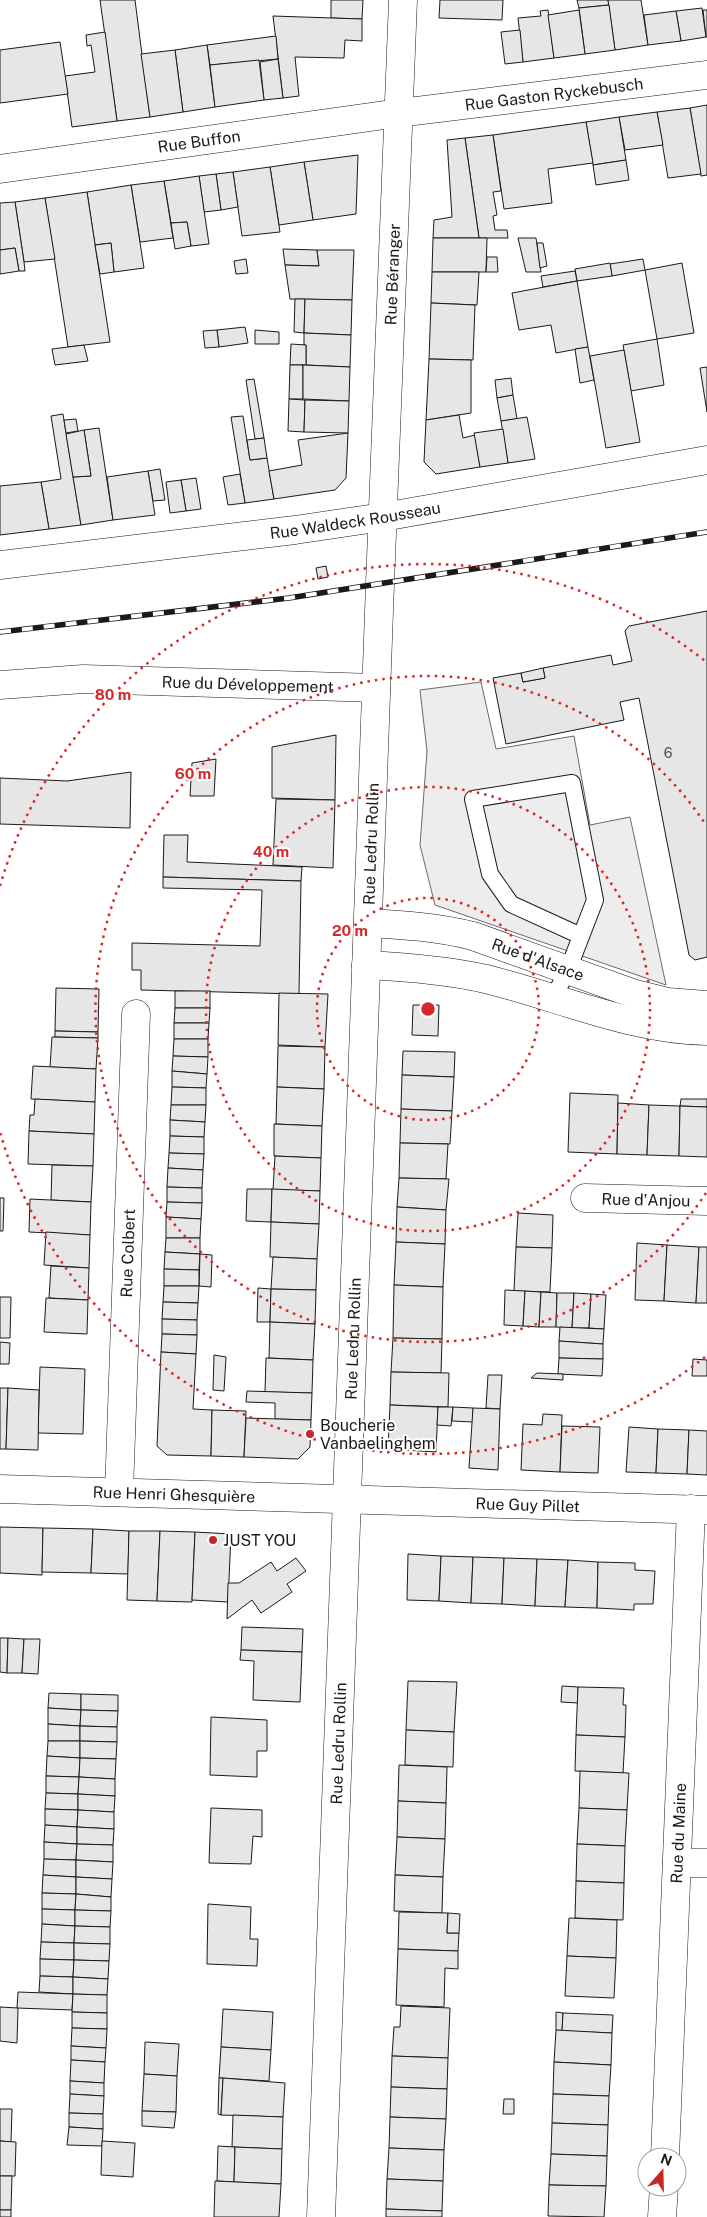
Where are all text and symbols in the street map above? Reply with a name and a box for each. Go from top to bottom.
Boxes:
street label: Rue Gaston Ryckebusch [464,73,644,114]
street label: Rue Buffon [156,126,242,156]
street label: Rue Béranger [381,223,404,326]
street label: Rue Waldeck Rousseau [269,498,442,542]
street label: Rue du Développement [161,672,334,696]
text: 80 m [95,686,131,703]
house number: 6 [664,745,673,761]
text: 60 m [175,765,211,782]
street label: Rue Ledru Rollin [359,782,382,905]
text: 40 m [253,843,289,860]
text: 20 m [332,922,368,939]
street label: Rue d'Alsace [489,934,587,985]
centre of rings [419,1000,437,1018]
street label: Rue d'Anjou [601,1189,691,1210]
street label: Rue Colbert [116,1209,139,1298]
street label: Rue Ledru Rollin [341,1277,364,1400]
place label: Boucherie Vanbaelinghem [320,1416,436,1453]
marker: Boucherie Vanbaelinghem [304,1428,316,1440]
street label: Rue Henri Ghesquière [92,1482,256,1506]
street label: Rue Guy Pillet [475,1494,580,1516]
place label: JUST YOU [223,1531,296,1550]
marker: JUST YOU [207,1534,219,1546]
street label: Rue Ledru Rollin [326,1682,350,1805]
street label: Rue du Maine [666,1783,690,1884]
north arrow [637,2147,687,2197]
text: N [659,2150,674,2169]

